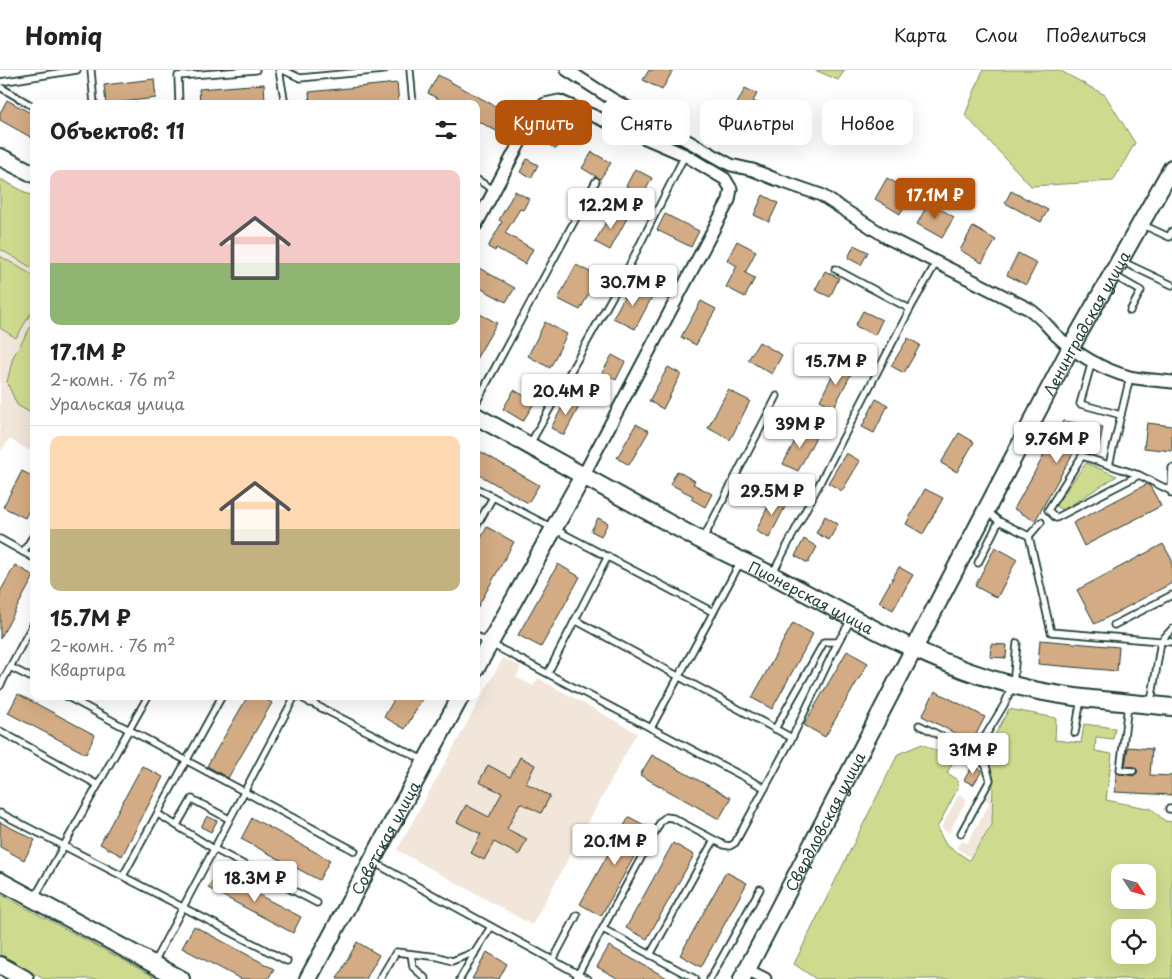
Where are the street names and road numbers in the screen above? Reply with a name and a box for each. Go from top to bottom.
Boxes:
street label: Ленинградская улица [1036,245,1135,399]
street label: Пионерская улица [745,554,878,639]
street label: Свердловская улица [778,747,870,895]
street label: Советская улица [344,776,425,898]

